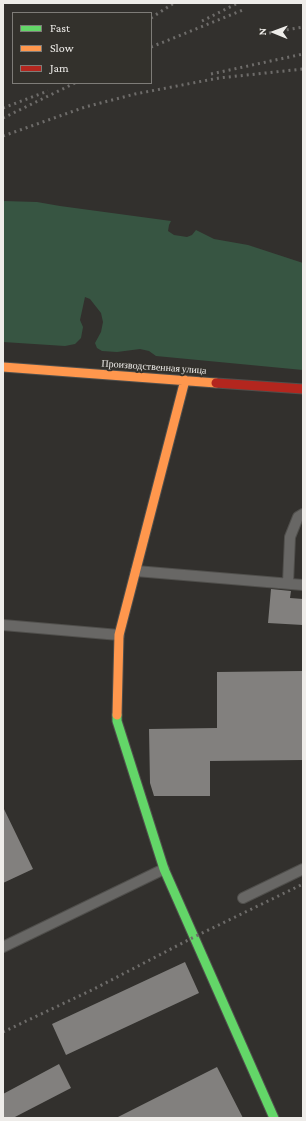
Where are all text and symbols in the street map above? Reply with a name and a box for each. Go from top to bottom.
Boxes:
legend [12,12,152,84]
north arrow [254,12,294,52]
text: Fast [50,21,70,35]
text: N [256,28,268,36]
text: Slow [50,41,74,55]
text: Jam [50,61,69,75]
street label: Производственная улица [101,357,207,377]

